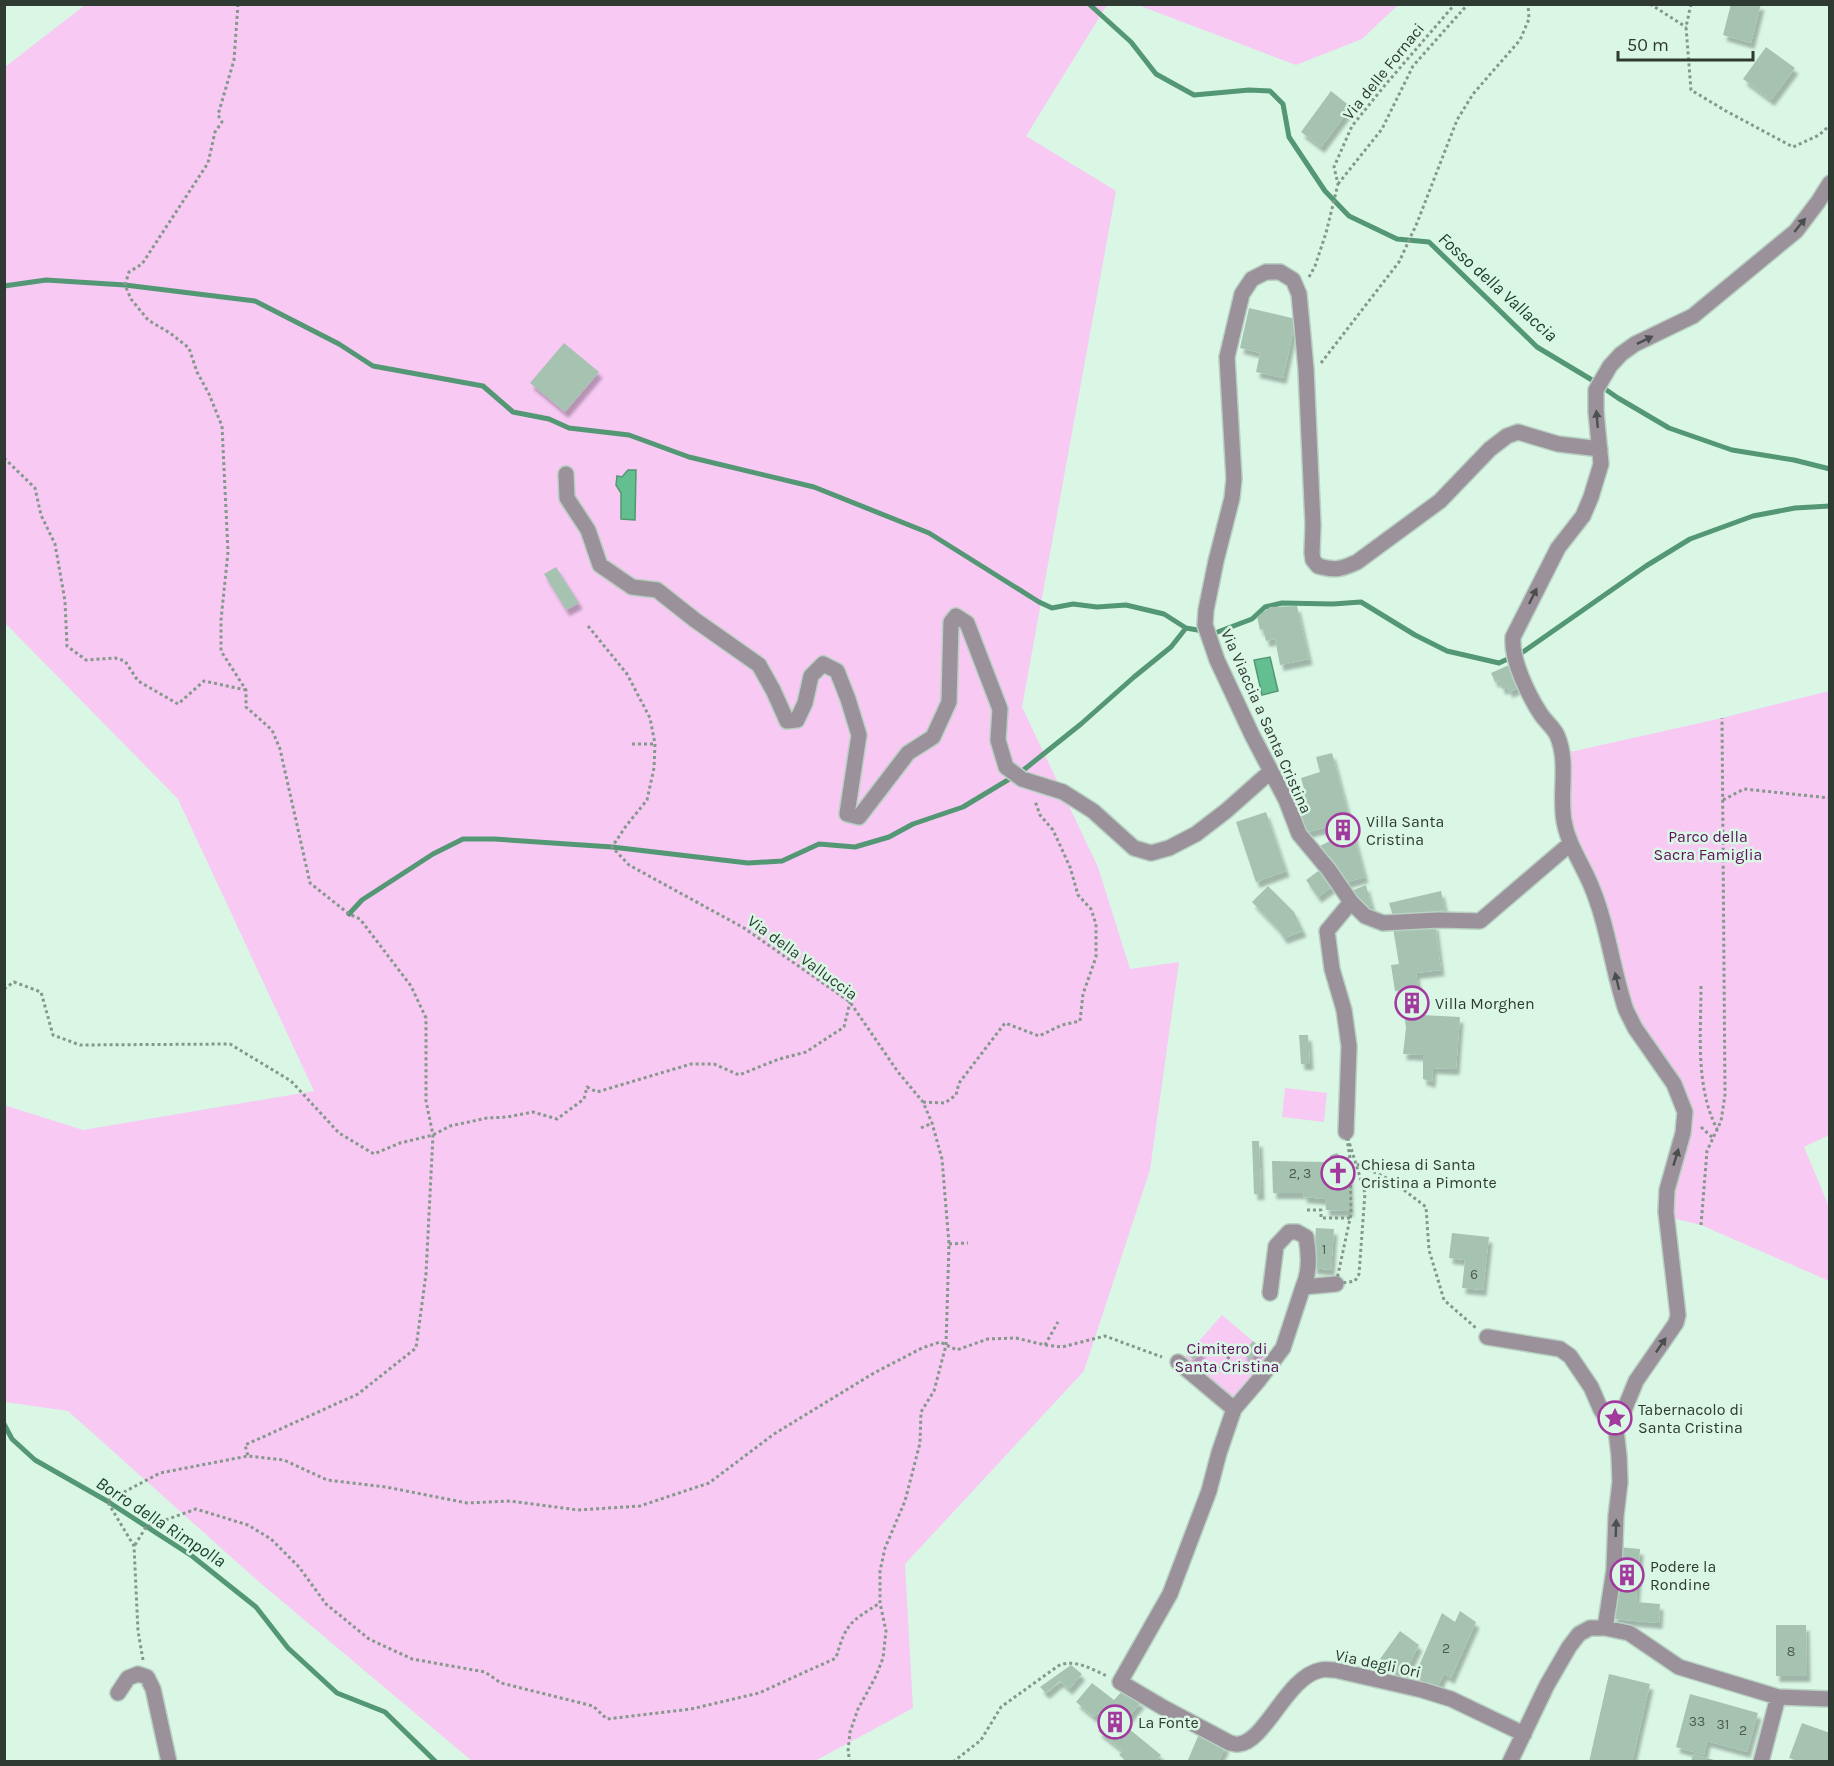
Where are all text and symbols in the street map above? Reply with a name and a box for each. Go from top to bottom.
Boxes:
street label: Via delle Fornaci [1339,19,1428,124]
scale bar [1618,24,1753,62]
text: 50 m [1627,34,1669,56]
one-way arrow [1794,217,1807,233]
water label: Fosso della Vallaccia [1434,228,1562,346]
one-way arrow [1636,335,1653,344]
one-way arrow [1592,409,1602,428]
one-way arrow [1529,587,1538,604]
street label: Via Viaccia a Santa Cristina [1217,626,1316,817]
building icon: Villa Santa Cristina [1325,812,1361,848]
place label: Villa Santa Cristina [1366,812,1444,849]
park label: Parco della Sacra Famiglia [1654,827,1762,864]
street label: Via della Valluccia [744,911,862,1004]
one-way arrow [1612,972,1622,990]
building icon: Villa Morghen [1394,985,1430,1021]
place label: Villa Morghen [1435,994,1535,1013]
one-way arrow [1672,1148,1681,1166]
church icon: Chiesa di Santa Cristina a Pimonte [1320,1155,1356,1191]
place label: Chiesa di Santa Cristina a Pimonte [1361,1155,1497,1192]
house number: 2, 3 [1289,1165,1311,1182]
house number: 1 [1322,1241,1326,1258]
house number: 6 [1470,1266,1478,1283]
one-way arrow [1655,1338,1667,1354]
park label: Cimitero di Santa Cristina [1175,1339,1279,1376]
place icon: Tabernacolo di Santa Cristina [1597,1400,1633,1436]
place label: Tabernacolo di Santa Cristina [1638,1400,1744,1437]
water label: Borro della Rimpolla [92,1472,230,1572]
one-way arrow [1611,1519,1620,1538]
building icon: Podere la Rondine [1609,1557,1645,1593]
place label: Podere la Rondine [1650,1557,1716,1594]
house number: 2 [1442,1640,1450,1657]
house number: 8 [1787,1643,1795,1660]
street label: Via degli Ori [1333,1645,1422,1682]
building icon: La Fonte [1097,1704,1133,1740]
place label: La Fonte [1138,1713,1199,1732]
house number: 33 [1689,1713,1705,1730]
house number: 31 [1717,1716,1729,1733]
house number: 2 [1739,1722,1747,1739]

